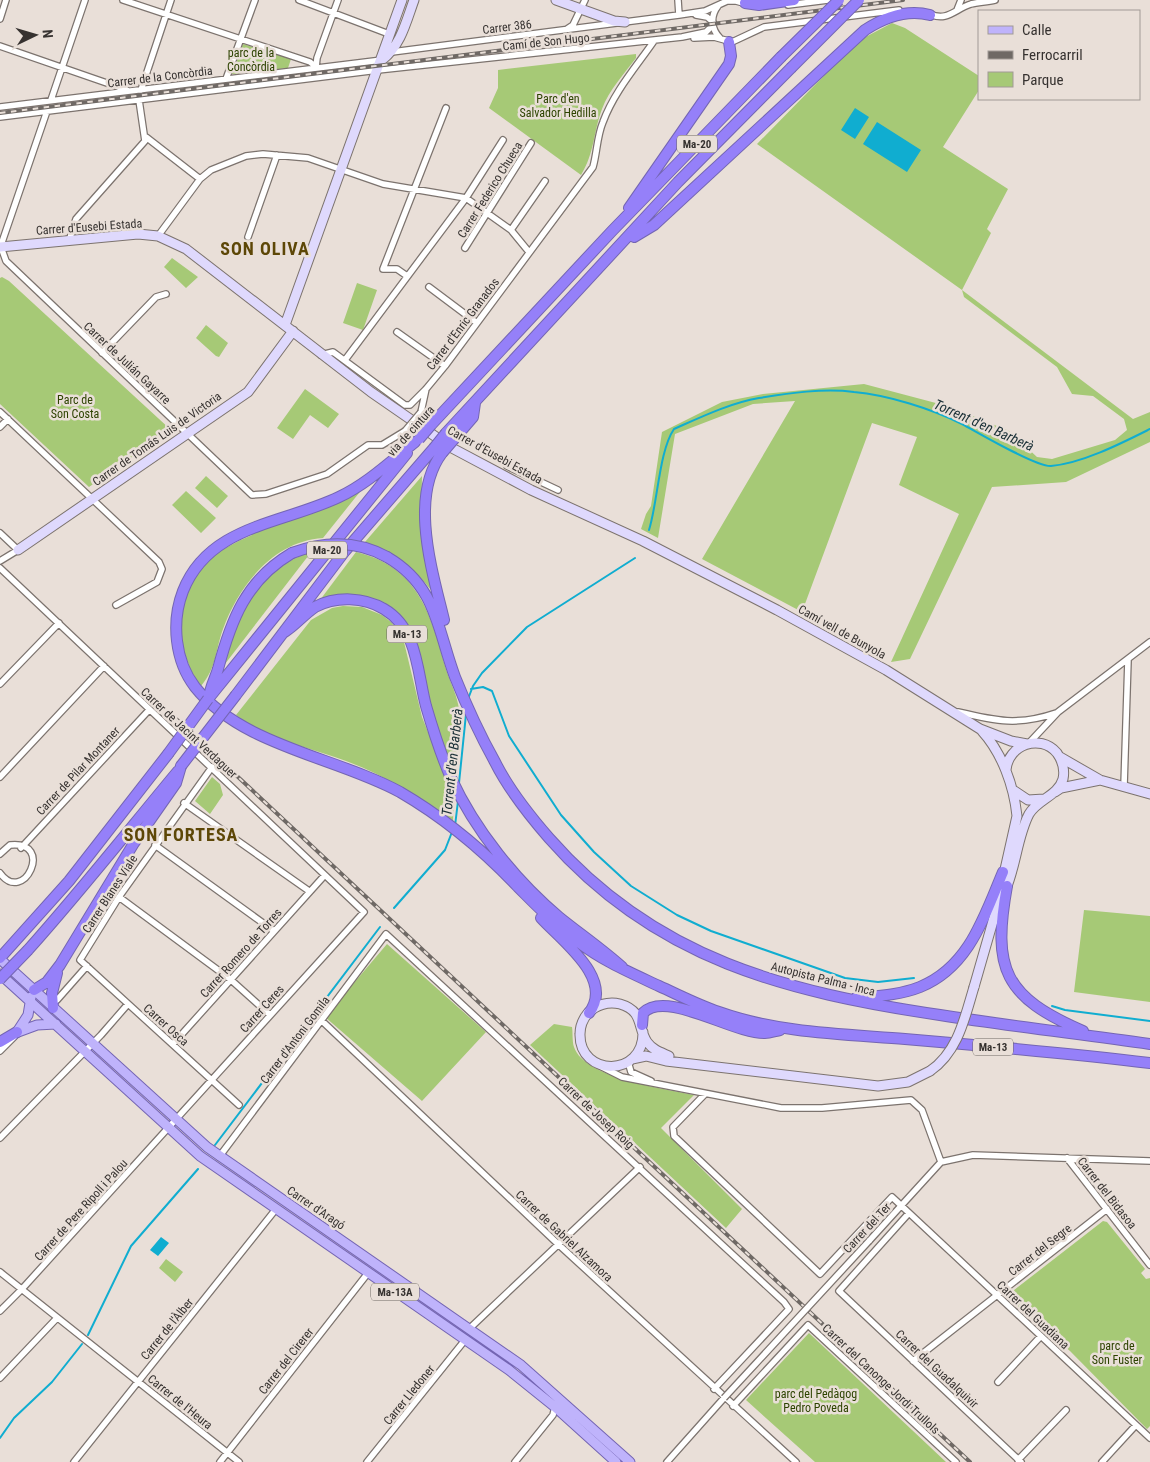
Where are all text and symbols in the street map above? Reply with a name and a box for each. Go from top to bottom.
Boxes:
north arrow [10,10,60,60]
legend [978,10,1140,100]
street label: Carrer 386 [482,17,533,37]
text: Calle [1022,21,1052,39]
text: N [40,29,56,39]
street label: Camí de Son Hugo [502,30,590,54]
park label: parc de la Concòrdia [227,46,275,74]
text: Ferrocarril [1022,46,1083,64]
street label: Carrer de la Concòrdia [107,64,213,90]
text: Parque [1022,71,1064,89]
park label: Parc d'en Salvador Hedilla [520,92,597,120]
road number: Ma-20 [677,136,717,152]
street label: Carrer Federico Chueca [455,139,525,241]
street label: Carrer d'Eusebi Estada [35,216,143,238]
district label: SON OLIVA [220,238,310,259]
street label: Carrer d'Enric Granados [424,275,502,373]
street label: Carrer de Julián Gayarre [81,319,174,407]
street label: Carrer de Tomás Luis de Victoria [90,389,224,489]
park label: Parc de Son Costa [51,393,99,421]
water label: Torrent d'en Barberà [931,396,1037,454]
street label: via de cintura [385,403,438,459]
street label: Carrer d'Eusebi Estada [445,423,545,487]
road number: Ma-20 [307,542,347,558]
street label: Camí vell de Bunyola [796,602,888,662]
road number: Ma-13 [387,626,427,642]
street label: Carrer de Jacint Verdaguer [138,685,240,781]
water label: Torrent d'en Barberà [438,708,466,816]
street label: Carrer de Pilar Montaner [33,724,123,818]
district label: SON FORTESA [124,824,238,845]
street label: Carrer Blanes Viale [80,852,141,936]
street label: Carrer Romero de Torres [197,905,285,1001]
street label: Autopista Palma - Inca [770,959,877,999]
street label: Carrer Ceres [237,982,287,1036]
street label: Carrer d'Antoni Gomila [257,993,333,1087]
street label: Carrer Osca [141,1001,192,1049]
road number: Ma-13 [973,1038,1013,1056]
street label: Carrer de Josep Roig [555,1074,637,1152]
street label: Carrer del Bidasoa [1075,1154,1139,1232]
street label: Carrer de Pere Ripoll i Palou [32,1156,130,1264]
street label: Carrer d'Aragó [284,1183,348,1233]
street label: Carrer de Gabriel Alzamora [513,1187,616,1285]
street label: Carrer del Ter [840,1200,894,1256]
street label: Carrer del Segre [1006,1221,1074,1279]
street label: Carrer del Guadiana [994,1278,1072,1352]
road number: Ma-13A [371,1284,419,1300]
street label: Carrer de l'Àlber [137,1295,196,1363]
street label: Carrer del Canonge Jordi Trullols [820,1321,942,1437]
street label: Carrer del Cirerer [256,1325,316,1397]
street label: Carrer del Guadalquivir [893,1327,982,1411]
park label: parc de Son Fuster [1092,1339,1143,1367]
street label: Carrer Lledoner [381,1362,438,1428]
street label: Carrer de l'Heura [145,1372,215,1432]
park label: parc del Pedàgog Pedro Poveda [775,1387,857,1415]

